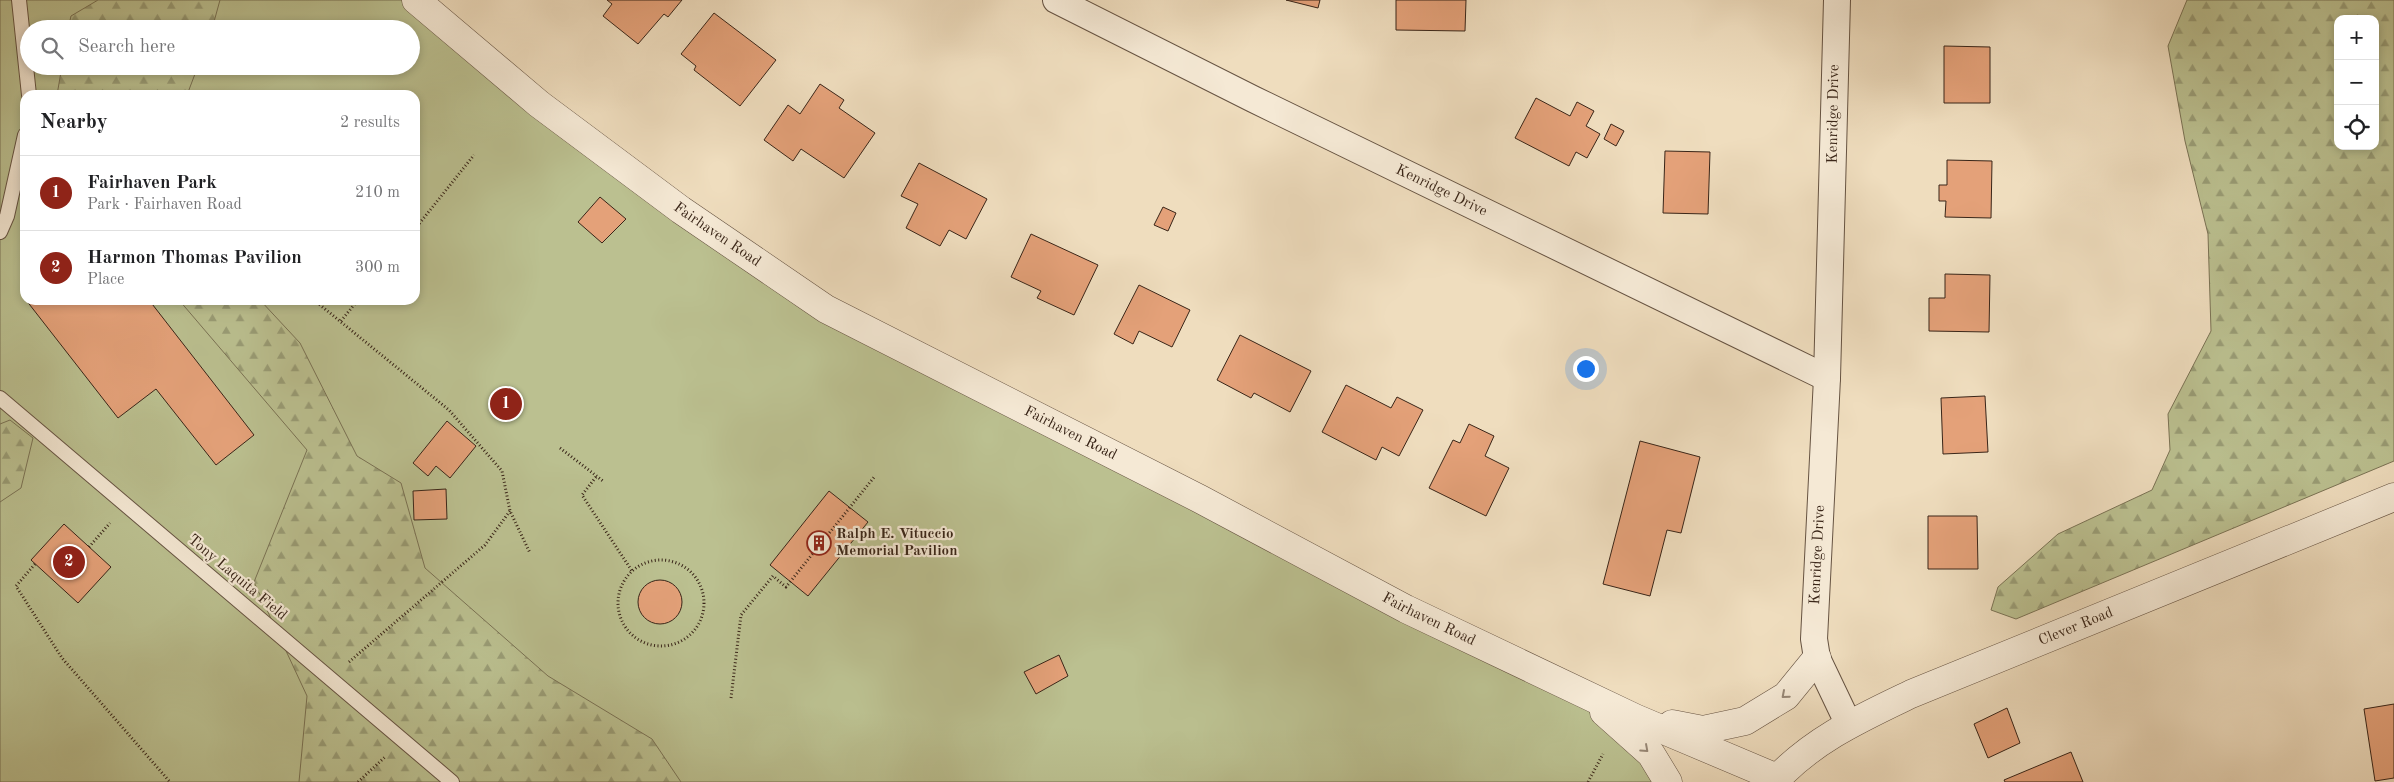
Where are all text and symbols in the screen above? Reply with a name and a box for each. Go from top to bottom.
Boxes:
map controls [2334,15,2379,150]
button: + [2334,15,2379,60]
search box [20,20,420,75]
icon: search [38,34,66,62]
text: Search here [78,38,175,57]
button: − [2334,60,2379,105]
street label: Kenridge Drive [1826,64,1842,164]
button: locate [2334,105,2379,150]
text: Nearby [40,112,108,133]
text: 2 results [340,115,400,131]
street label: Kenridge Drive [1393,162,1490,219]
text: Fairhaven Park [87,174,217,193]
text: 1 [51,185,61,201]
text: 210 m [355,185,400,201]
text: Park · Fairhaven Road [87,197,242,213]
street label: Fairhaven Road [671,200,764,270]
text: Harmon Thomas Pavilion [87,249,302,268]
text: 2 [51,260,61,276]
text: 300 m [355,260,400,276]
text: Place [87,272,124,288]
your location [1573,356,1599,382]
pin: 1 [490,385,522,423]
street label: Fairhaven Road [1022,403,1119,463]
street label: Kenridge Drive [1808,505,1828,605]
place label: Ralph E. Vituccio Memorial Pavilion [836,527,958,559]
building icon: Ralph E. Vituccio Memorial Pavilion [806,530,832,556]
street label: Tony Laquita Field [185,532,290,624]
pin: 2 [53,543,85,581]
street label: Fairhaven Road [1380,590,1478,649]
street label: Clever Road [2036,605,2115,649]
one-way arrow [1782,689,1791,698]
one-way arrow [1639,743,1648,752]

